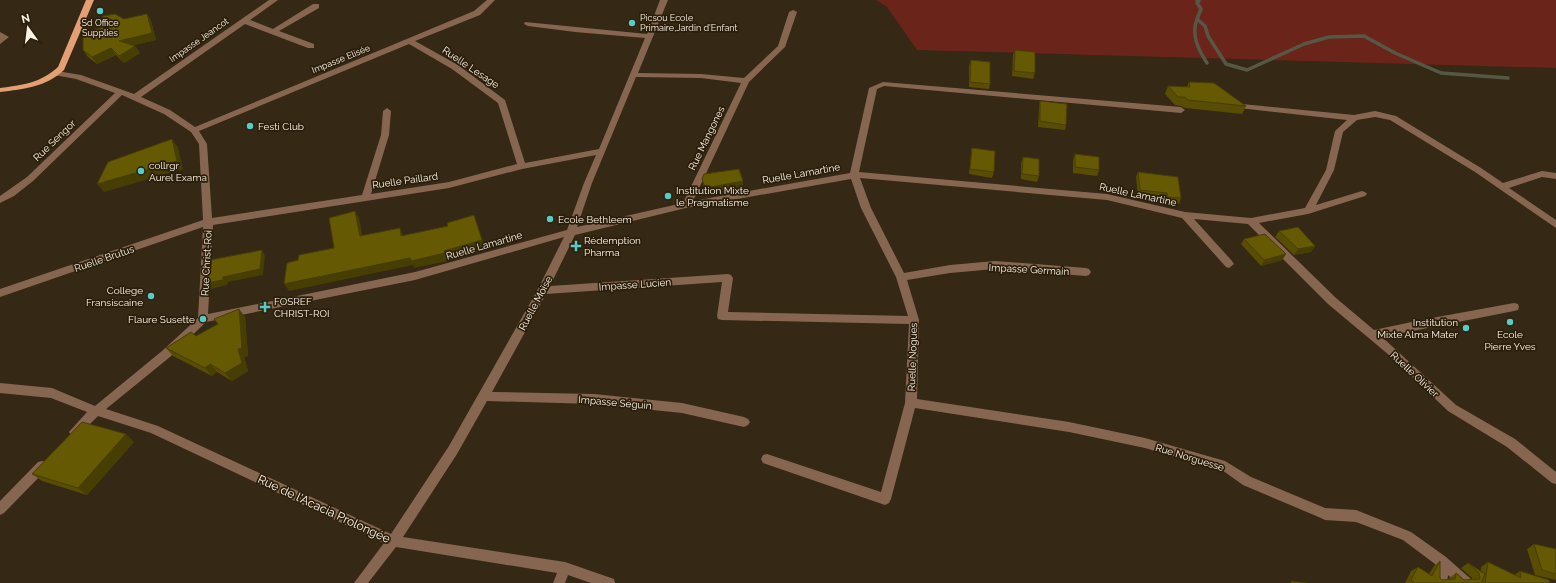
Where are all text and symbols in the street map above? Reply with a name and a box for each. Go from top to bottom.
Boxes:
marker: Sd Office Supplies [95,6,105,16]
north arrow [8,8,48,48]
text: N [20,11,31,26]
place label: Picsou Ecole Primaire,Jardin d'Enfant [640,13,738,33]
street label: Impasse Jeancot [168,16,230,64]
place label: Sd Office Supplies [82,18,119,38]
marker: Picsou Ecole Primaire,Jardin d'Enfant [627,18,637,28]
street label: Impasse Elisée [310,42,372,75]
street label: Ruelle Lesage [440,44,501,91]
street label: Rue Mangones [686,104,727,172]
street label: Rue Sengor [31,117,78,163]
marker: Festi Club [245,121,255,131]
place label: Festi Club [258,121,304,132]
place label: collrgr Aurel Exama [149,160,207,183]
street label: Ruelle Lamartine [761,161,841,186]
marker: collrgr Aurel Exama [136,166,146,176]
street label: Ruelle Paillard [371,170,439,191]
street label: Ruelle Lamartine [1098,181,1178,208]
place label: Institution Mixte le Pragmatisme [676,185,749,208]
marker: Institution Mixte le Pragmatisme [663,191,673,201]
marker: Ecole Bethleem [545,214,555,224]
place label: Ecole Bethleem [558,214,632,225]
street label: Ruelle Lamartine [445,229,524,262]
street label: Rue Christ-Roi [199,230,214,296]
place label: Rédemption Pharma [584,235,641,258]
marker: Rédemption Pharma [571,241,581,251]
street label: Ruelle Brutus [73,243,136,274]
street label: Impasse Germain [988,262,1070,277]
street label: Ruelle Moïse [517,274,554,332]
street label: Impasse Lucien [598,276,672,293]
place label: College Fransiscaine [86,285,143,308]
marker: College Fransiscaine [146,291,156,301]
place label: FOSREF CHRIST-ROI [274,296,330,319]
marker: FOSREF CHRIST-ROI [259,301,271,313]
place label: Flaure Susette [128,314,195,325]
marker: Flaure Susette [198,314,208,324]
place label: Institution Mixte Alma Mater [1377,317,1458,340]
marker: Ecole Pierre Yves [1505,317,1515,327]
street label: Ruelle Nogues [906,322,919,391]
marker: Institution Mixte Alma Mater [1461,323,1471,333]
place label: Ecole Pierre Yves [1484,329,1536,352]
street label: Ruelle Olivier [1388,349,1441,400]
street label: Impasse Séguin [578,394,652,411]
street label: Rue Norguesse [1154,442,1226,473]
street label: Rue de l'Acacia Prolongée [256,472,392,546]

